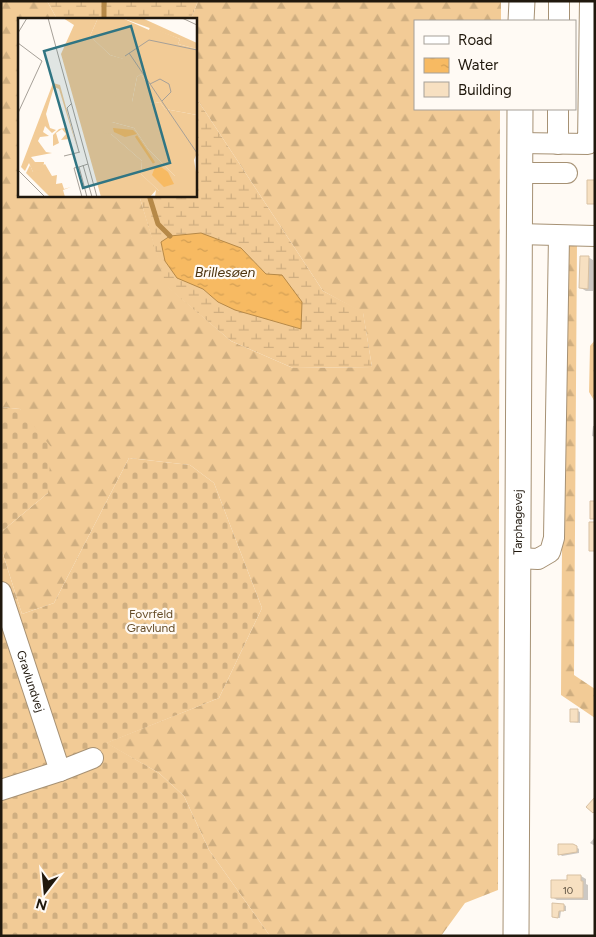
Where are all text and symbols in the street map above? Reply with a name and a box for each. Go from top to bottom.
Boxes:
inset map [18,18,196,196]
legend [414,20,576,110]
text: Road [458,31,493,49]
text: Water [458,56,498,74]
text: Building [458,81,512,99]
water label: Brillesøen [195,264,256,281]
street label: Tarphagevej [511,489,525,555]
park label: Fovrfeld Gravlund [127,607,175,635]
street label: Gravlundvej [14,648,47,714]
north arrow [20,867,70,917]
house number: 10 [563,884,573,897]
text: N [34,894,49,914]

